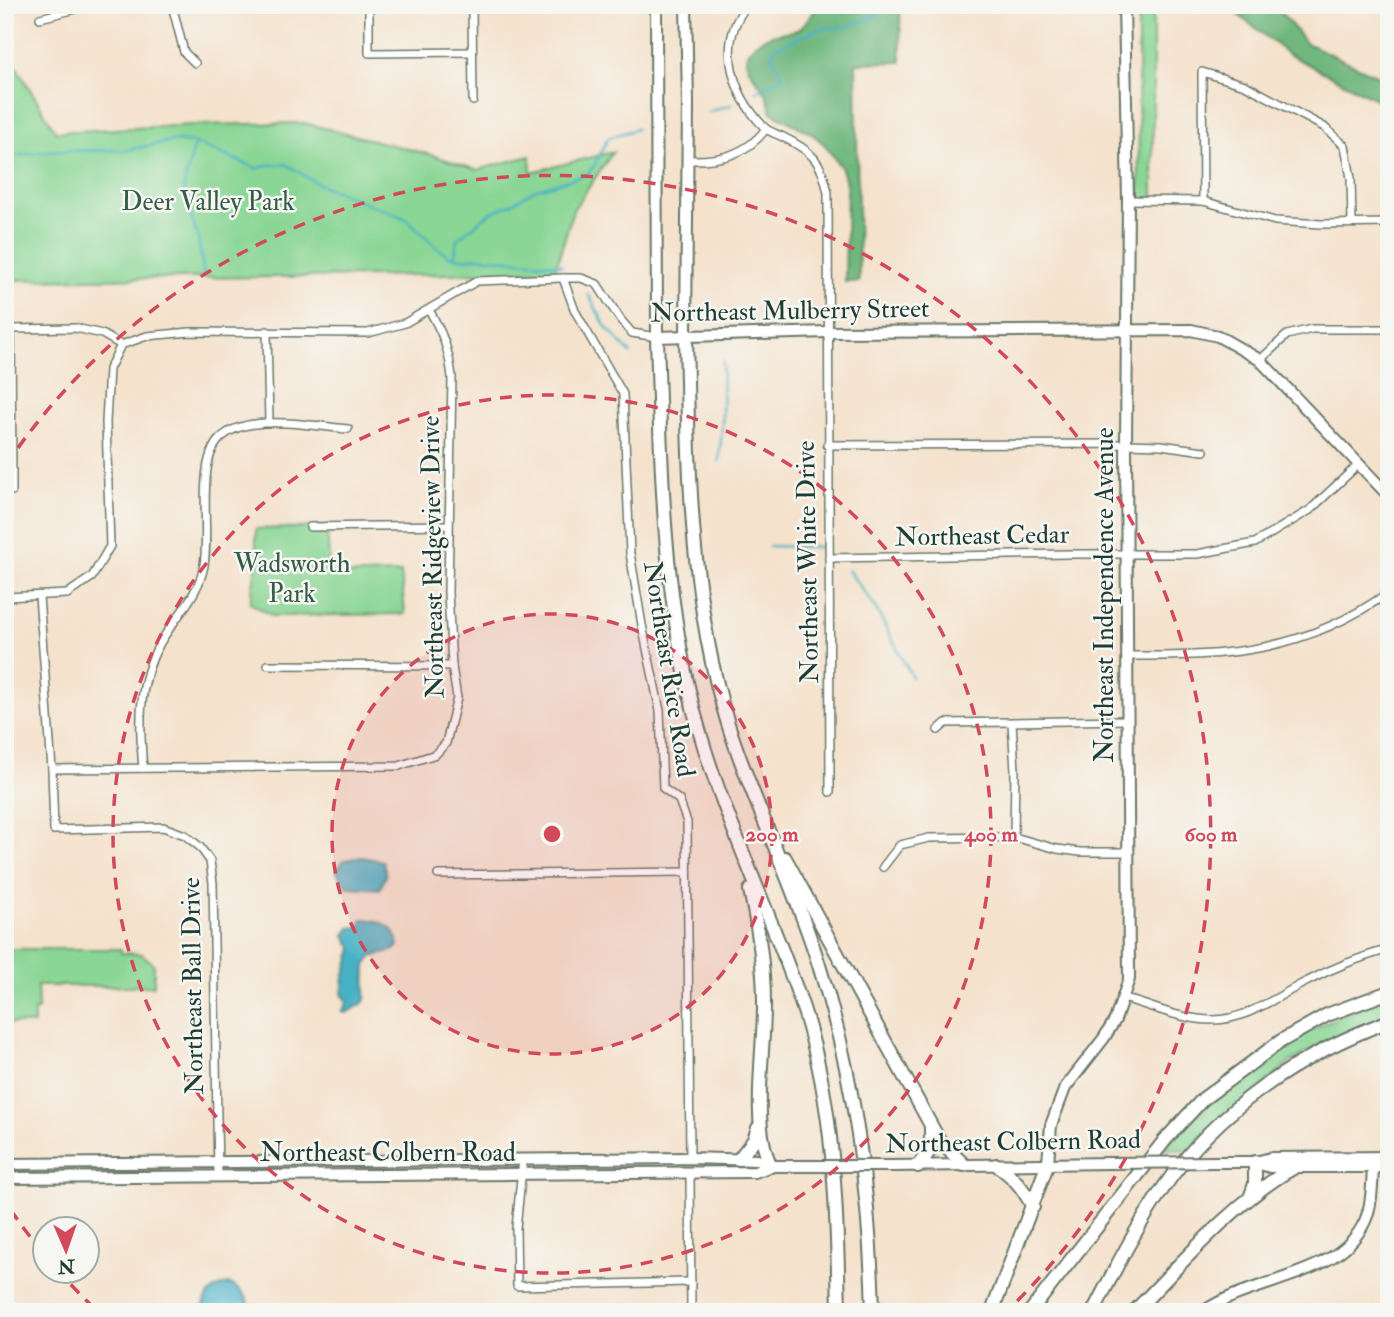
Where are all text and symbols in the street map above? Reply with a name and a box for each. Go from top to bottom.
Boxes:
park label: Deer Valley Park [121,186,295,218]
street label: Northeast Mulberry Street [650,293,930,329]
street label: Northeast Ridgeview Drive [415,415,451,699]
street label: Northeast Independence Avenue [1089,427,1122,763]
street label: Northeast White Drive [790,440,826,684]
street label: Northeast Cedar [895,518,1070,554]
park label: Wadsworth Park [233,548,351,610]
street label: Northeast Rice Road [636,559,702,779]
text: 200 m [746,821,799,848]
text: 400 m [963,821,1018,848]
text: 600 m [1185,821,1238,848]
centre of rings [540,822,564,846]
street label: Northeast Ball Drive [175,877,211,1095]
street label: Northeast Colbern Road [885,1124,1141,1160]
street label: Northeast Colbern Road [260,1137,516,1169]
north arrow [32,1216,102,1286]
text: N [57,1254,76,1278]

